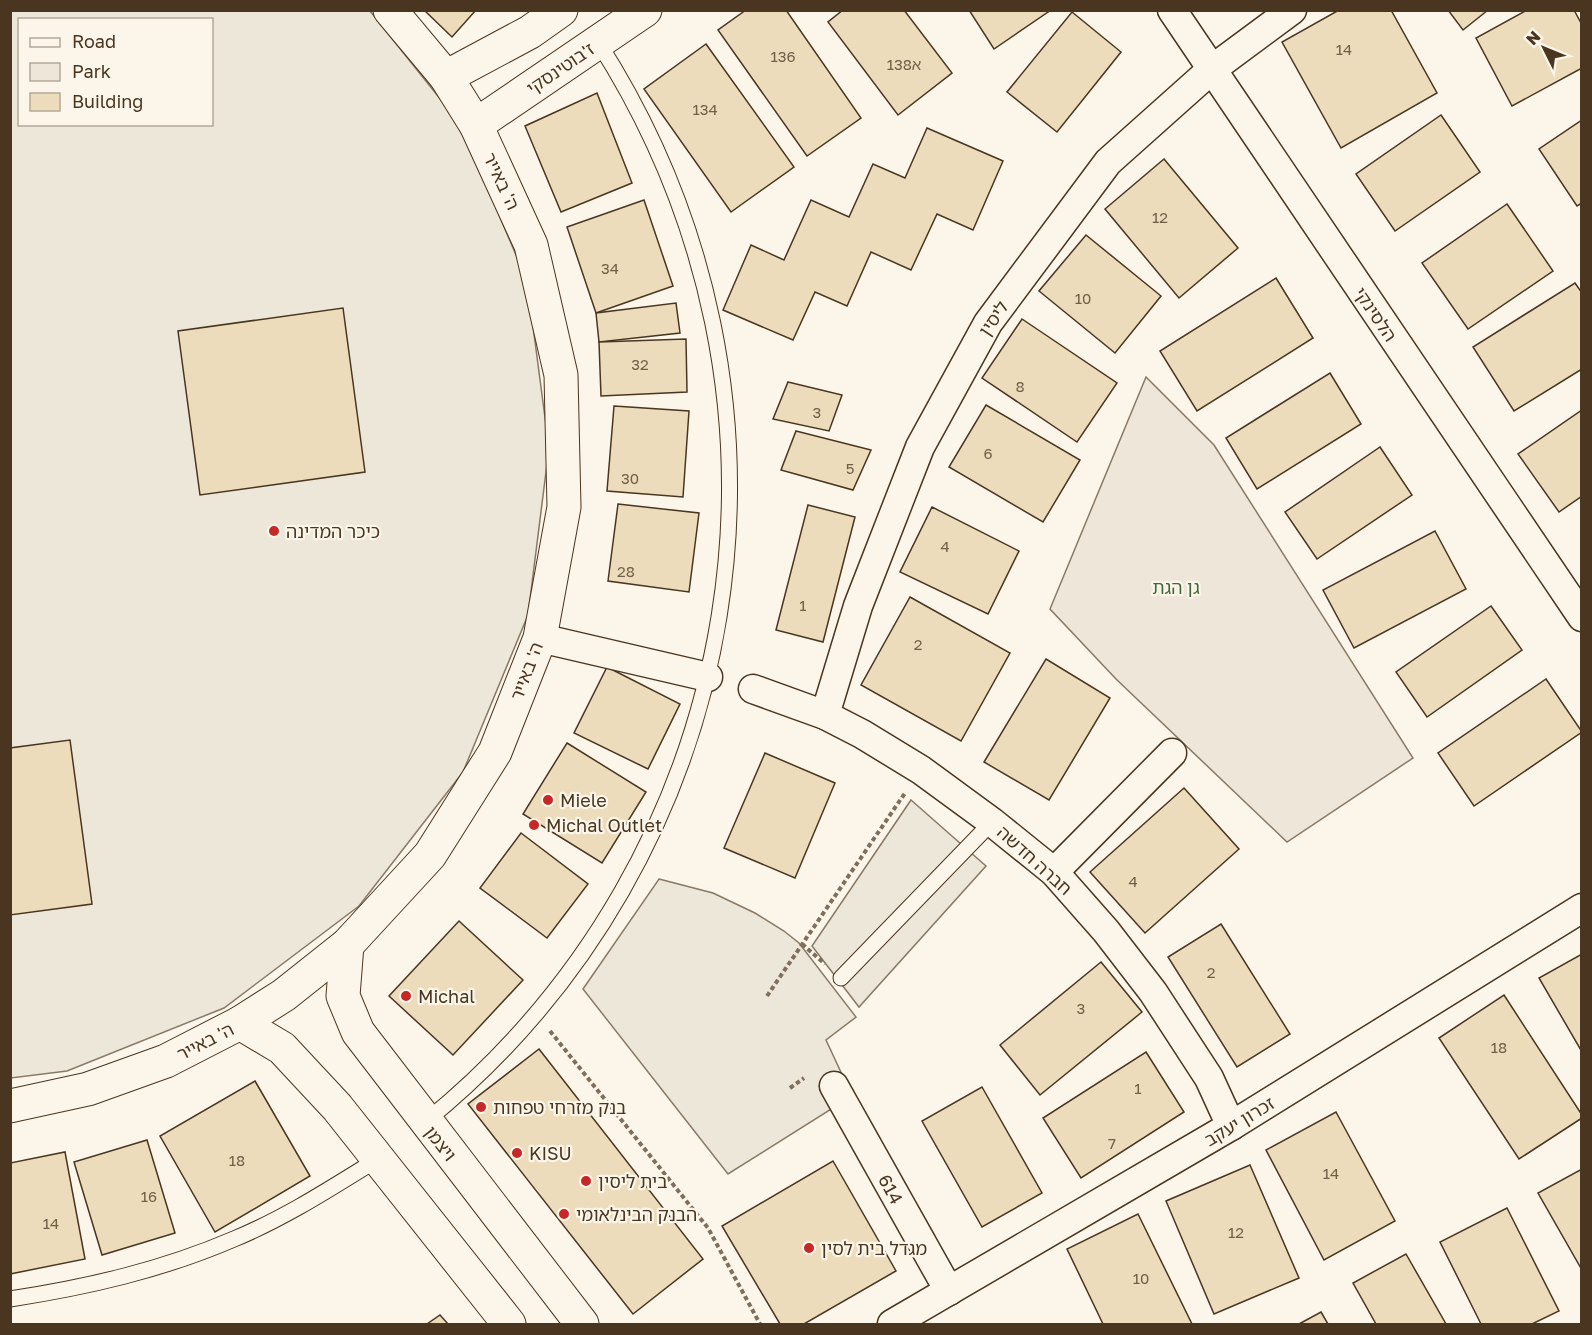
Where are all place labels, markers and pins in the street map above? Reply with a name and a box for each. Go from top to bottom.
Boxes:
place label: כיכר המדינה [286,520,380,542]
marker: כיכר המדינה [267,524,281,538]
place label: Miele [560,789,607,811]
marker: Miele [541,793,555,807]
place label: Michal Outlet [546,814,662,836]
marker: Michal Outlet [527,818,541,832]
place label: Michal [418,985,475,1007]
marker: Michal [399,989,413,1003]
place label: בנק מזרחי טפחות [493,1096,626,1118]
marker: בנק מזרחי טפחות [474,1100,488,1114]
place label: KISU [529,1142,572,1164]
marker: KISU [510,1146,524,1160]
place label: בית ליסין [598,1170,667,1192]
marker: בית ליסין [579,1174,593,1188]
place label: הבנק הבינלאומי [576,1203,697,1225]
marker: הבנק הבינלאומי [557,1207,571,1221]
place label: מגדל בית לסין [821,1237,927,1259]
marker: מגדל בית לסין [802,1241,816,1255]

